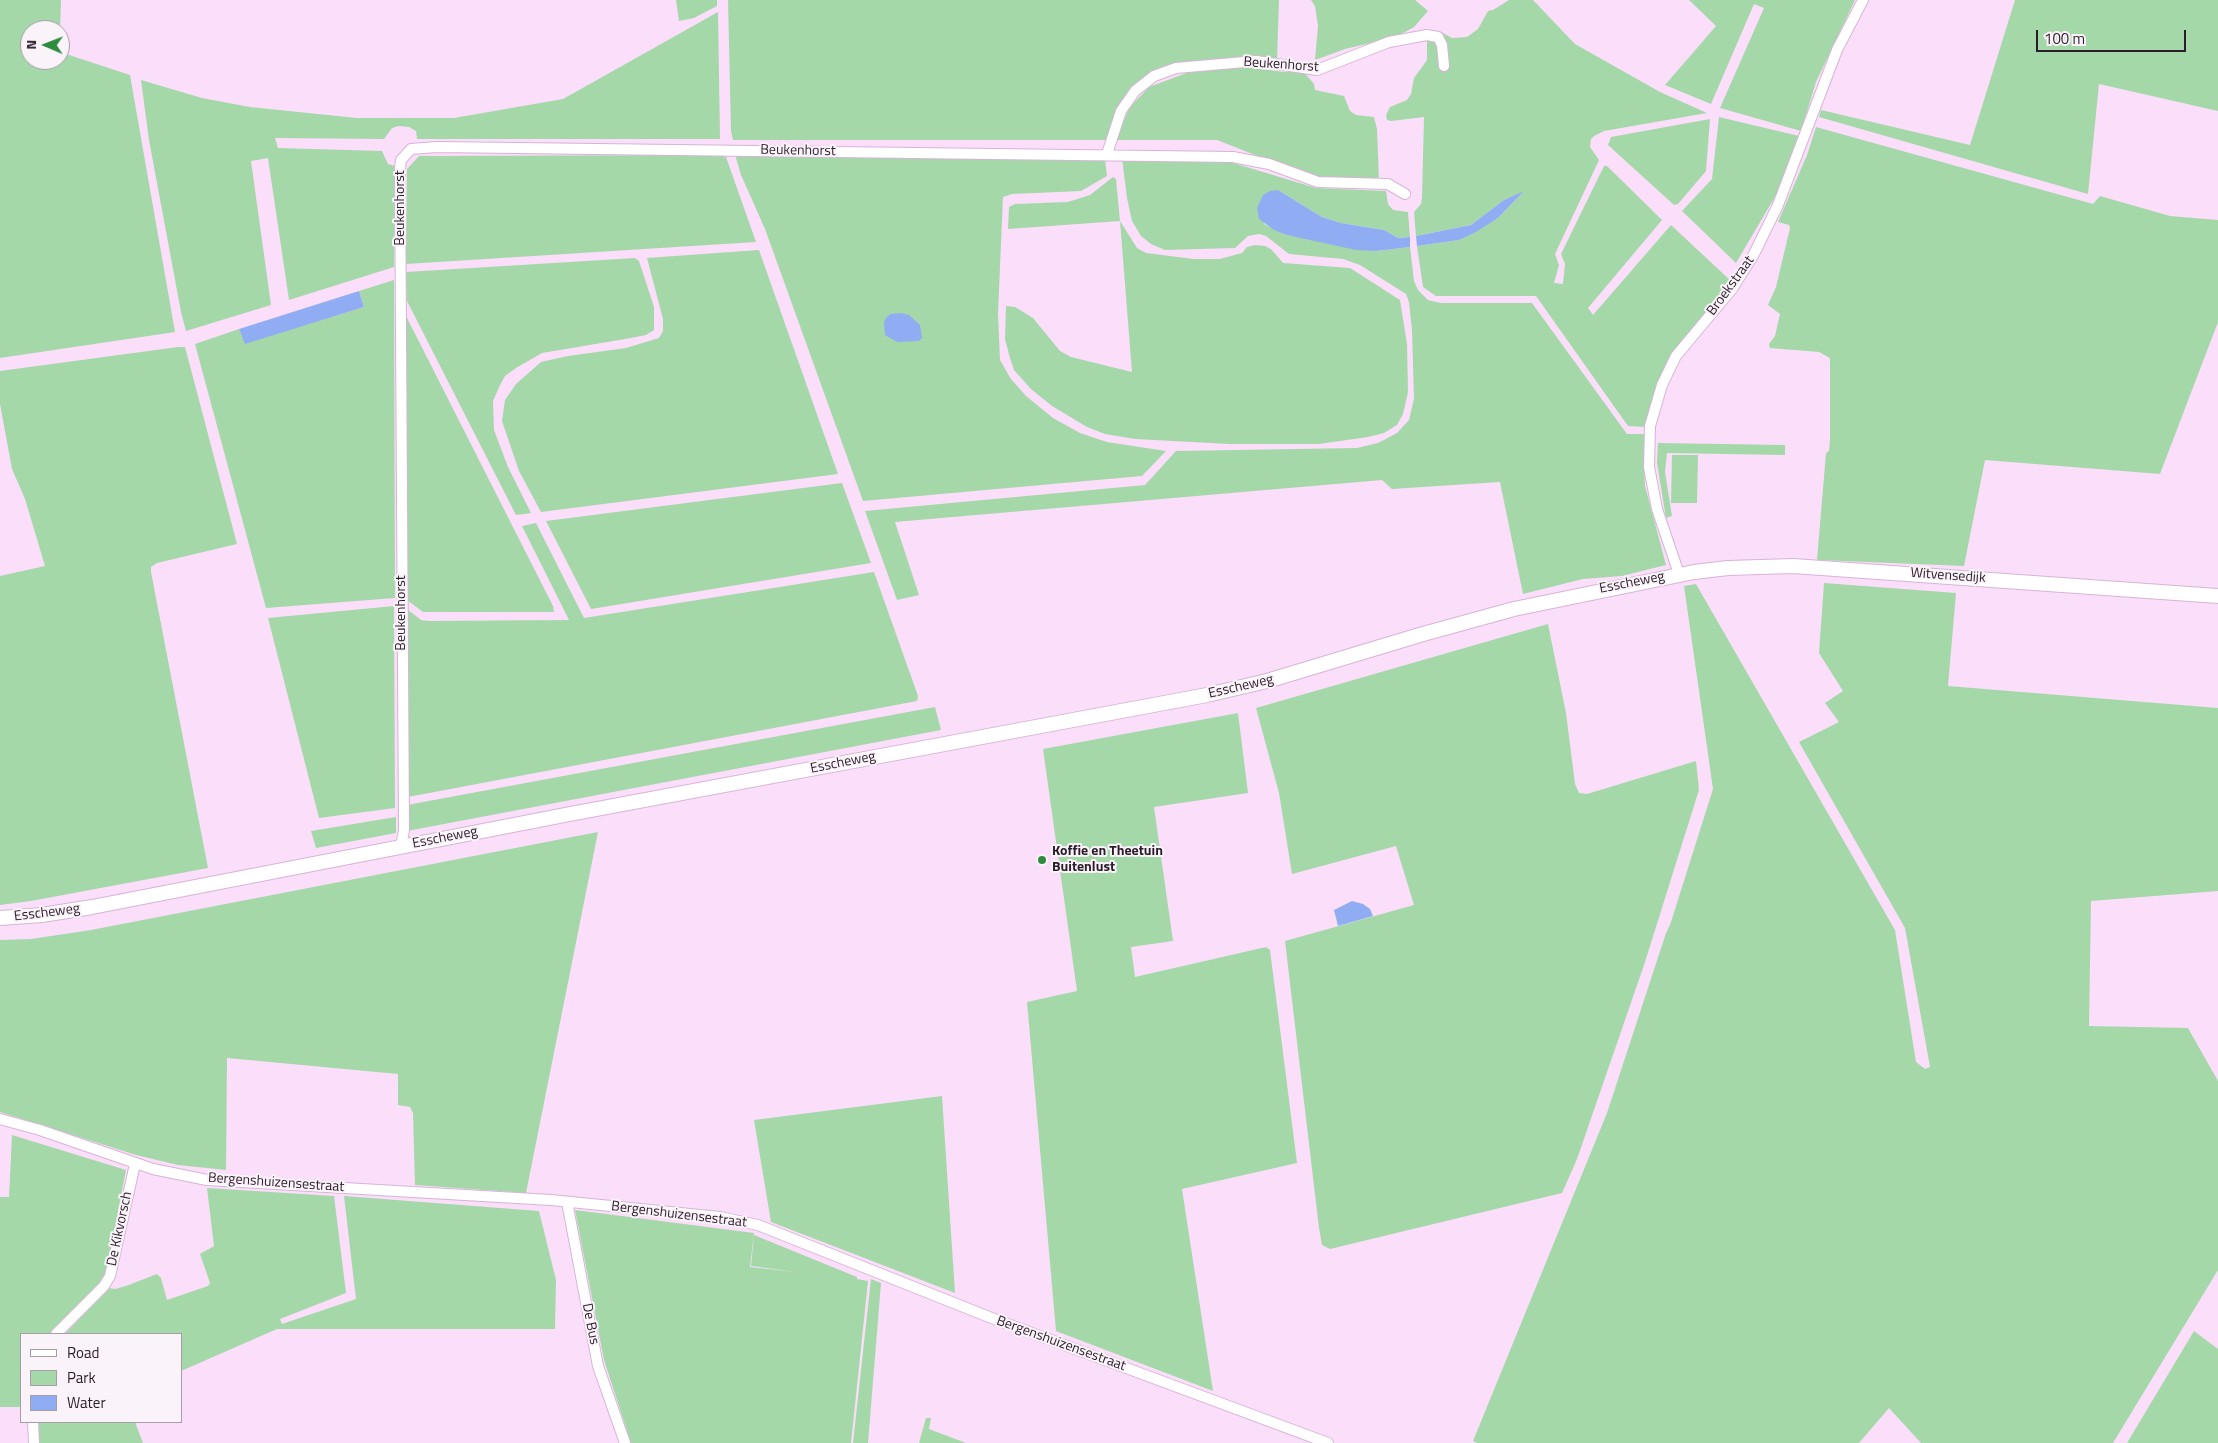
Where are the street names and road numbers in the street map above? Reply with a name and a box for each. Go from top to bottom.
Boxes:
street label: Beukenhorst [1243,54,1319,76]
street label: Beukenhorst [760,142,836,160]
street label: Beukenhorst [393,170,409,246]
street label: Broekstraat [1704,253,1758,319]
street label: Witvensedijk [1910,565,1986,587]
street label: Esscheweg [1598,568,1666,598]
street label: Beukenhorst [394,575,410,651]
street label: Esscheweg [1207,671,1275,703]
street label: Esscheweg [809,748,877,778]
street label: Esscheweg [411,823,479,853]
street label: Esscheweg [13,901,81,925]
street label: Bergenshuizensestraat [207,1170,345,1196]
street label: De Kikvorsch [104,1190,136,1268]
street label: Bergenshuizensestraat [610,1198,748,1232]
street label: De Bus [578,1302,602,1346]
street label: Bergenshuizensestraat [994,1313,1128,1375]

